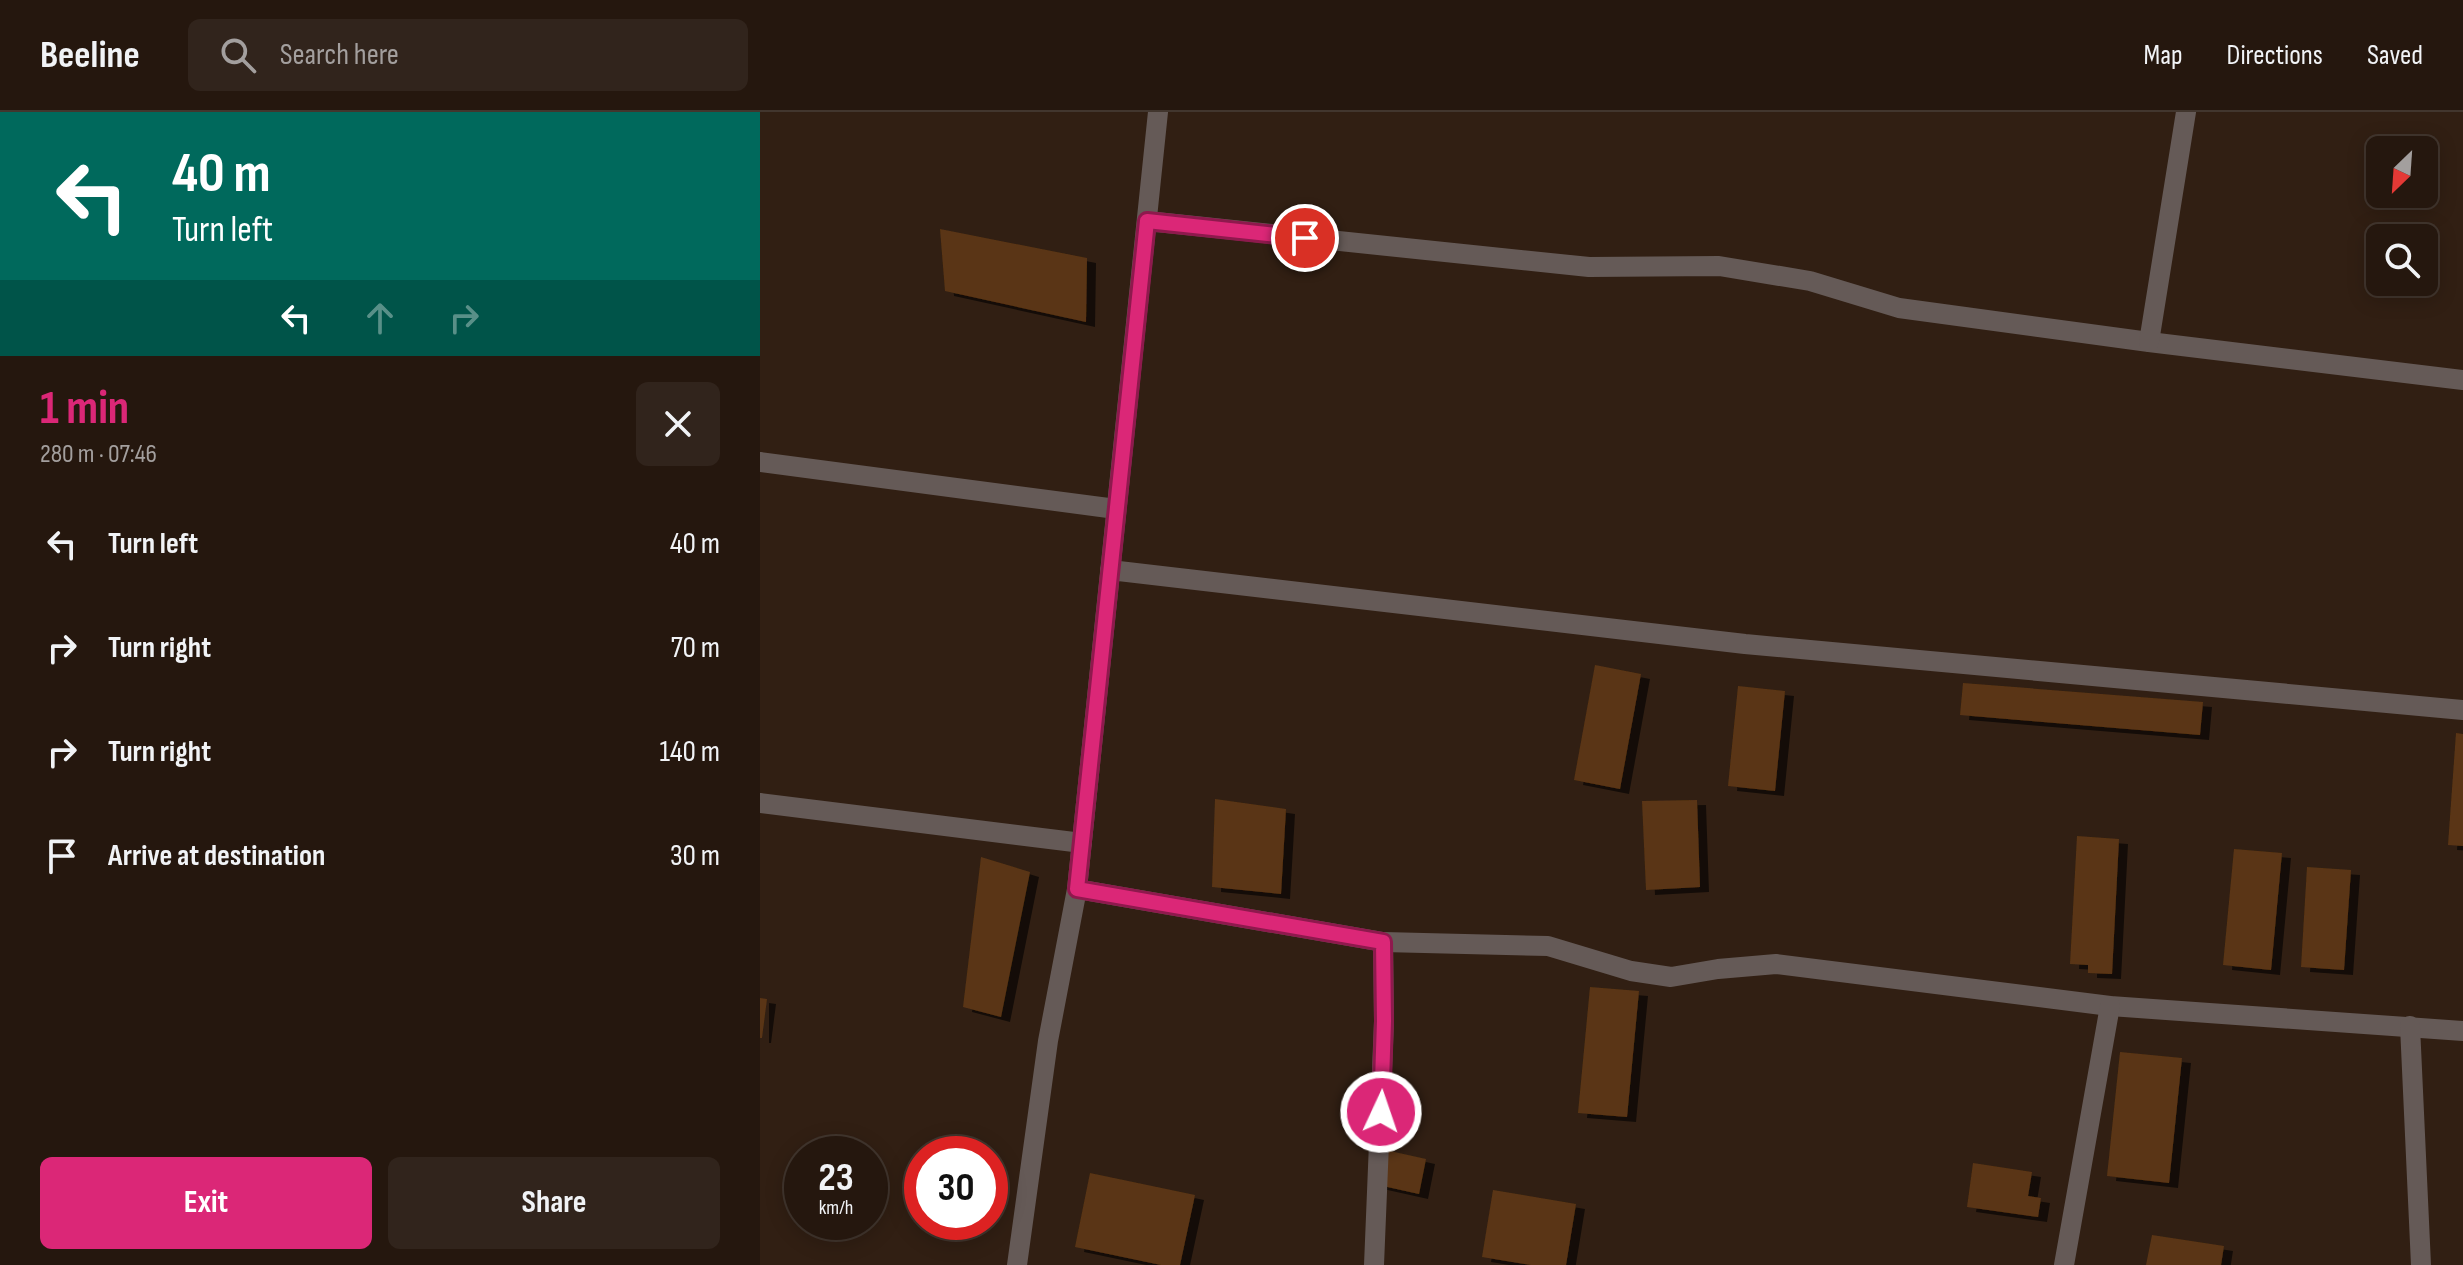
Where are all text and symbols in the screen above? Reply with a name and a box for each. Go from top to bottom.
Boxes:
search box [188,19,748,91]
text: Beeline [40,33,140,78]
icon: search [216,33,260,77]
text: Search here [280,37,399,73]
text: Map [2144,39,2183,72]
text: Directions [2227,39,2323,72]
text: Saved [2367,39,2423,72]
north arrow [2366,136,2438,208]
map controls [2366,136,2438,296]
text: 40 m [172,141,271,208]
icon: left [40,144,144,248]
pin [1271,204,1339,272]
text: Turn left [172,209,273,252]
icon: arrive [1283,216,1327,260]
button: search [2366,224,2438,296]
icon: left [274,296,318,340]
icon: ahead [358,296,402,340]
icon: right [442,296,486,340]
text: 1 min [40,380,129,437]
button: close [636,382,720,466]
text: 280 m · 07:46 [40,439,157,470]
icon: left [40,522,84,566]
text: Turn left [108,526,198,562]
text: 40 m [670,526,720,562]
icon: right [40,626,84,670]
text: Turn right [108,630,211,666]
text: 70 m [671,630,720,666]
icon: right [40,730,84,774]
text: Turn right [108,734,211,770]
text: 140 m [660,734,720,770]
icon: arrive [40,834,84,878]
text: Arrive at destination [108,838,325,874]
text: 30 m [670,838,720,874]
position arrow [1339,1070,1423,1154]
speed limit sign: 30 [904,1136,1008,1240]
text: 23 [818,1154,854,1202]
button: Exit [40,1157,372,1249]
button: Share [388,1157,720,1249]
text: km/h [819,1196,853,1220]

